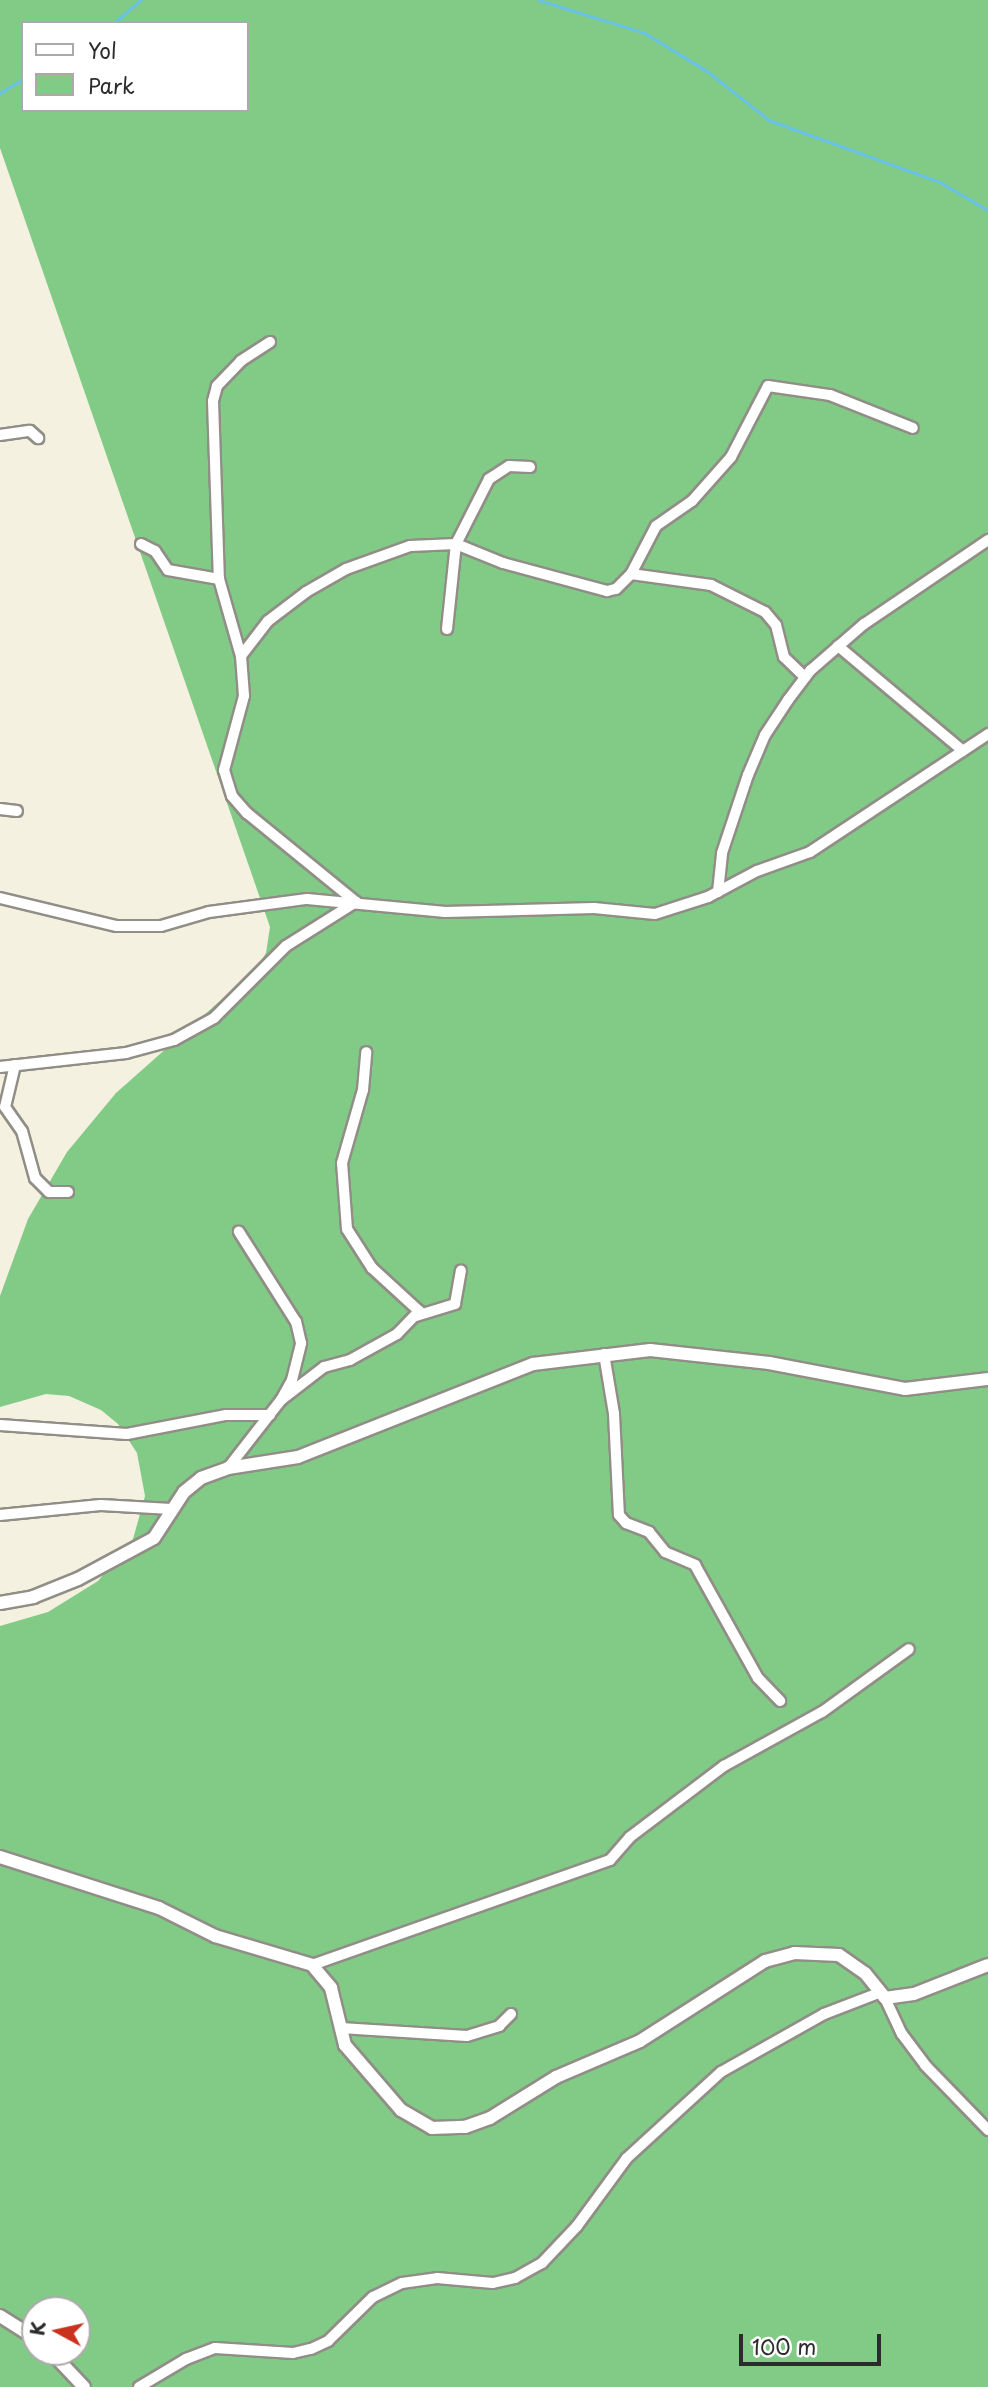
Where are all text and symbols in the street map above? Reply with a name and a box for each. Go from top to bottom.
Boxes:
legend [21,21,248,112]
text: Yol [88,34,117,66]
text: Park [88,69,135,101]
north arrow [21,2296,91,2366]
text: K [22,2320,52,2337]
scale bar [743,2320,885,2364]
text: 100 m [752,2330,816,2362]

